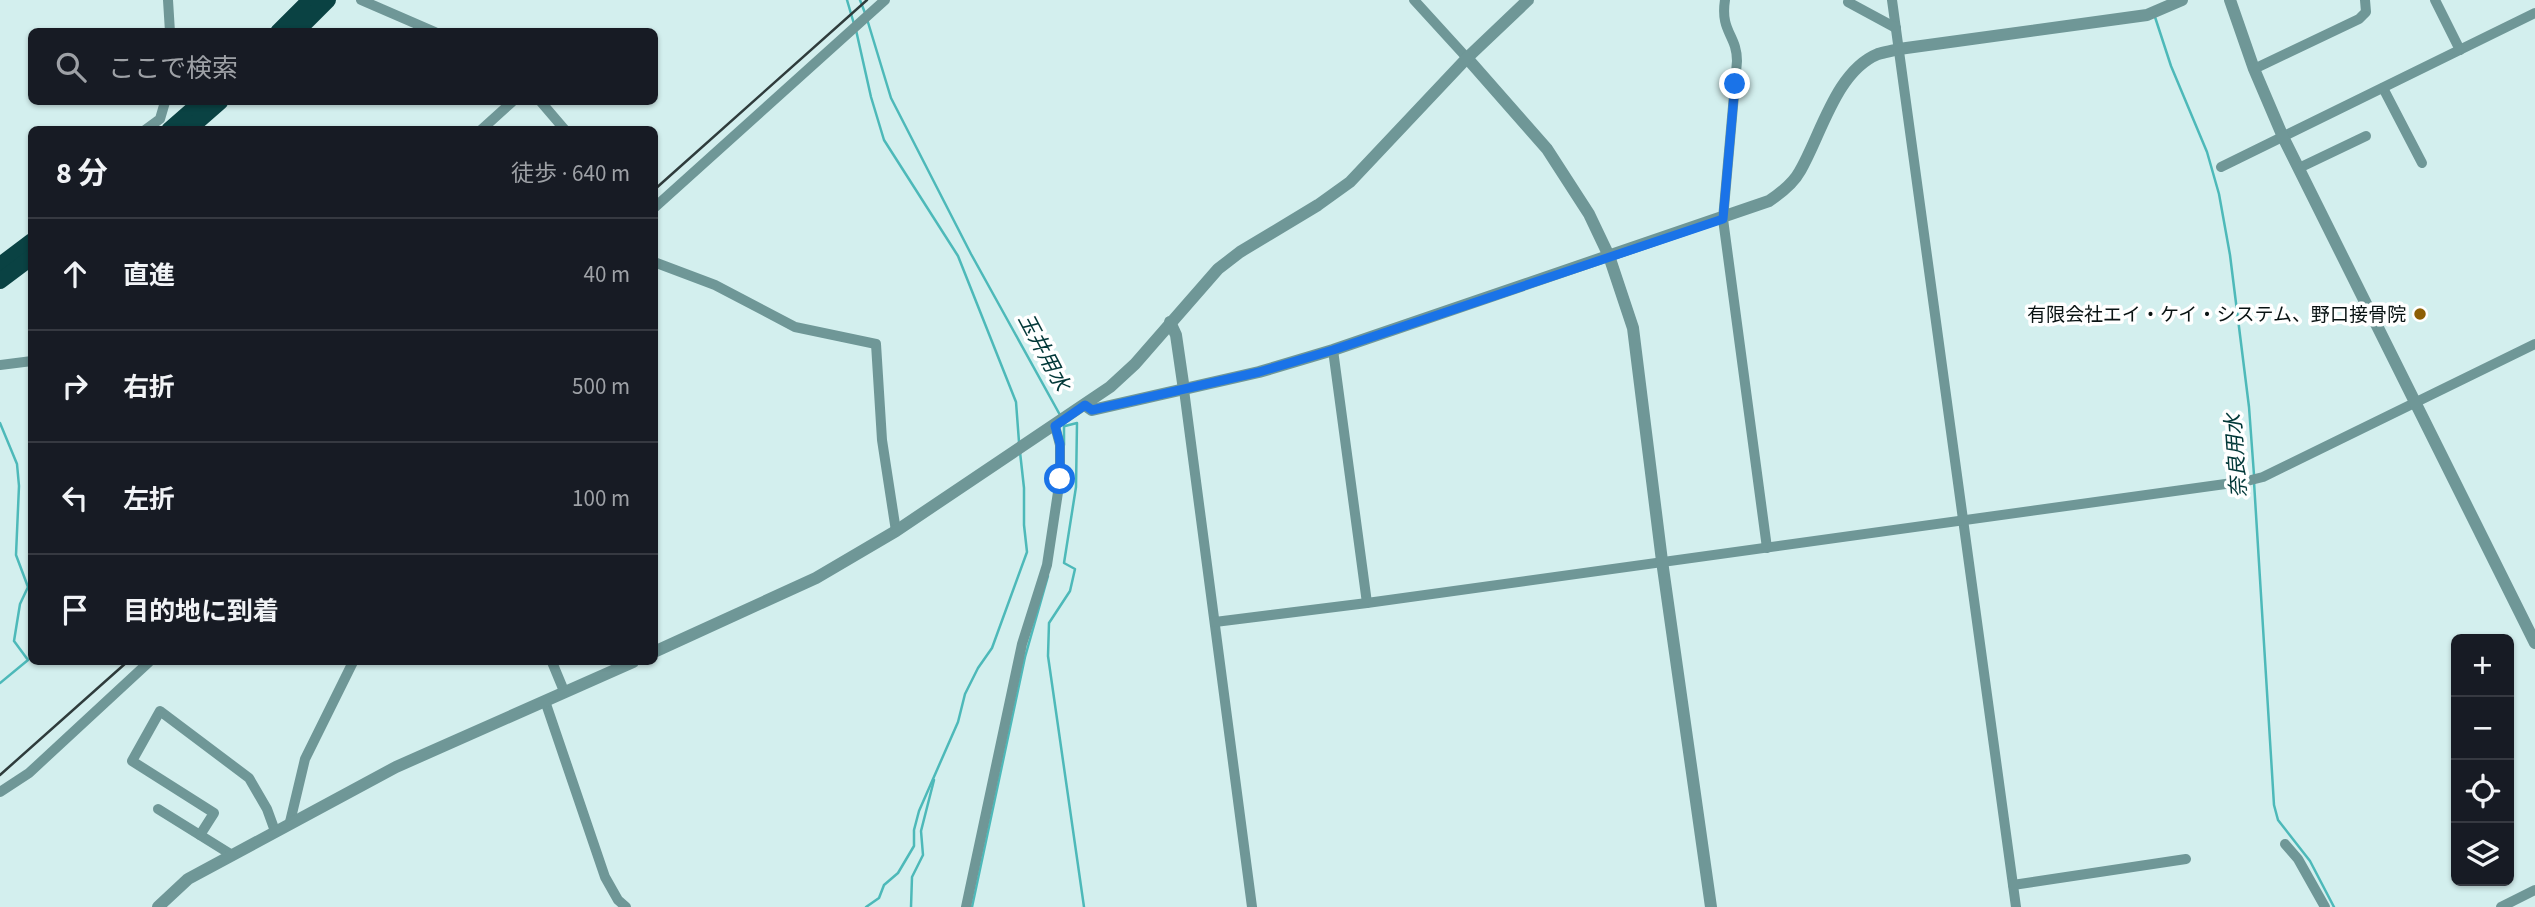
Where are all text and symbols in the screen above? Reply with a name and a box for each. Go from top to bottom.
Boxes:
search box [28,28,658,105]
icon: search [52,48,90,86]
text: ここで検索 [108,50,238,87]
route end [1719,68,1750,99]
text: 8 分 [56,152,108,195]
text: 徒歩 · 640 m [511,157,630,190]
icon: ahead [56,255,94,293]
text: 直進 [123,257,175,294]
text: 40 m [583,258,630,291]
place label: 有限会社エイ・ケイ・システム、野口接骨院 [2027,302,2406,329]
marker: 有限会社エイ・ケイ・システム、野口接骨院 [2412,306,2428,322]
water label: 玉井用水 [1011,308,1078,398]
icon: right [56,367,94,405]
text: 右折 [123,369,175,406]
text: 500 m [572,370,630,403]
water label: 奈良用水 [2218,411,2254,499]
route start [1044,463,1075,494]
icon: left [56,479,94,517]
text: 左折 [123,481,175,518]
text: 100 m [572,482,630,515]
icon: arrive [56,591,94,629]
text: 目的地に到着 [123,593,279,630]
map controls [2451,634,2514,886]
button: + [2451,634,2514,697]
button: − [2451,697,2514,760]
button: locate [2451,760,2514,823]
button: layers [2451,823,2514,886]

